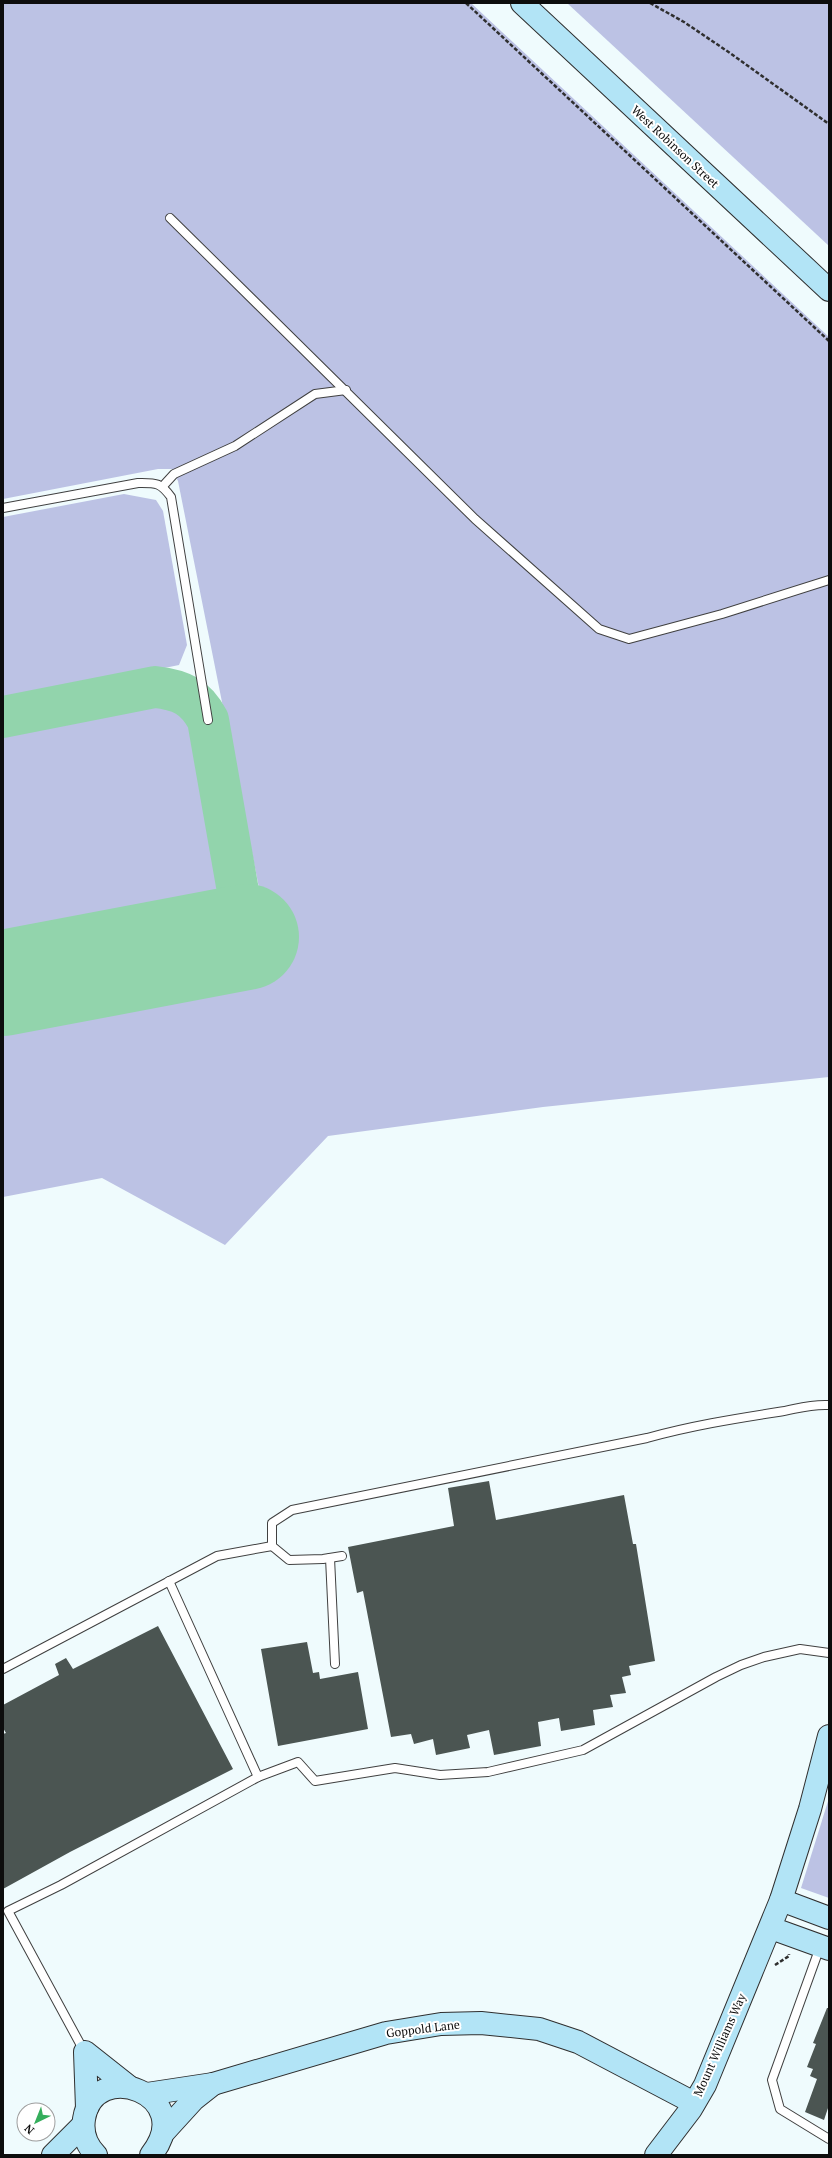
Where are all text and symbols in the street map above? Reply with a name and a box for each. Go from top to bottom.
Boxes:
street label: West Robinson Street [628,102,723,191]
street label: Mount Williams Way [690,1990,749,2099]
street label: Goppold Lane [385,2017,461,2040]
north arrow [16,2102,56,2142]
text: N [21,2121,37,2137]

